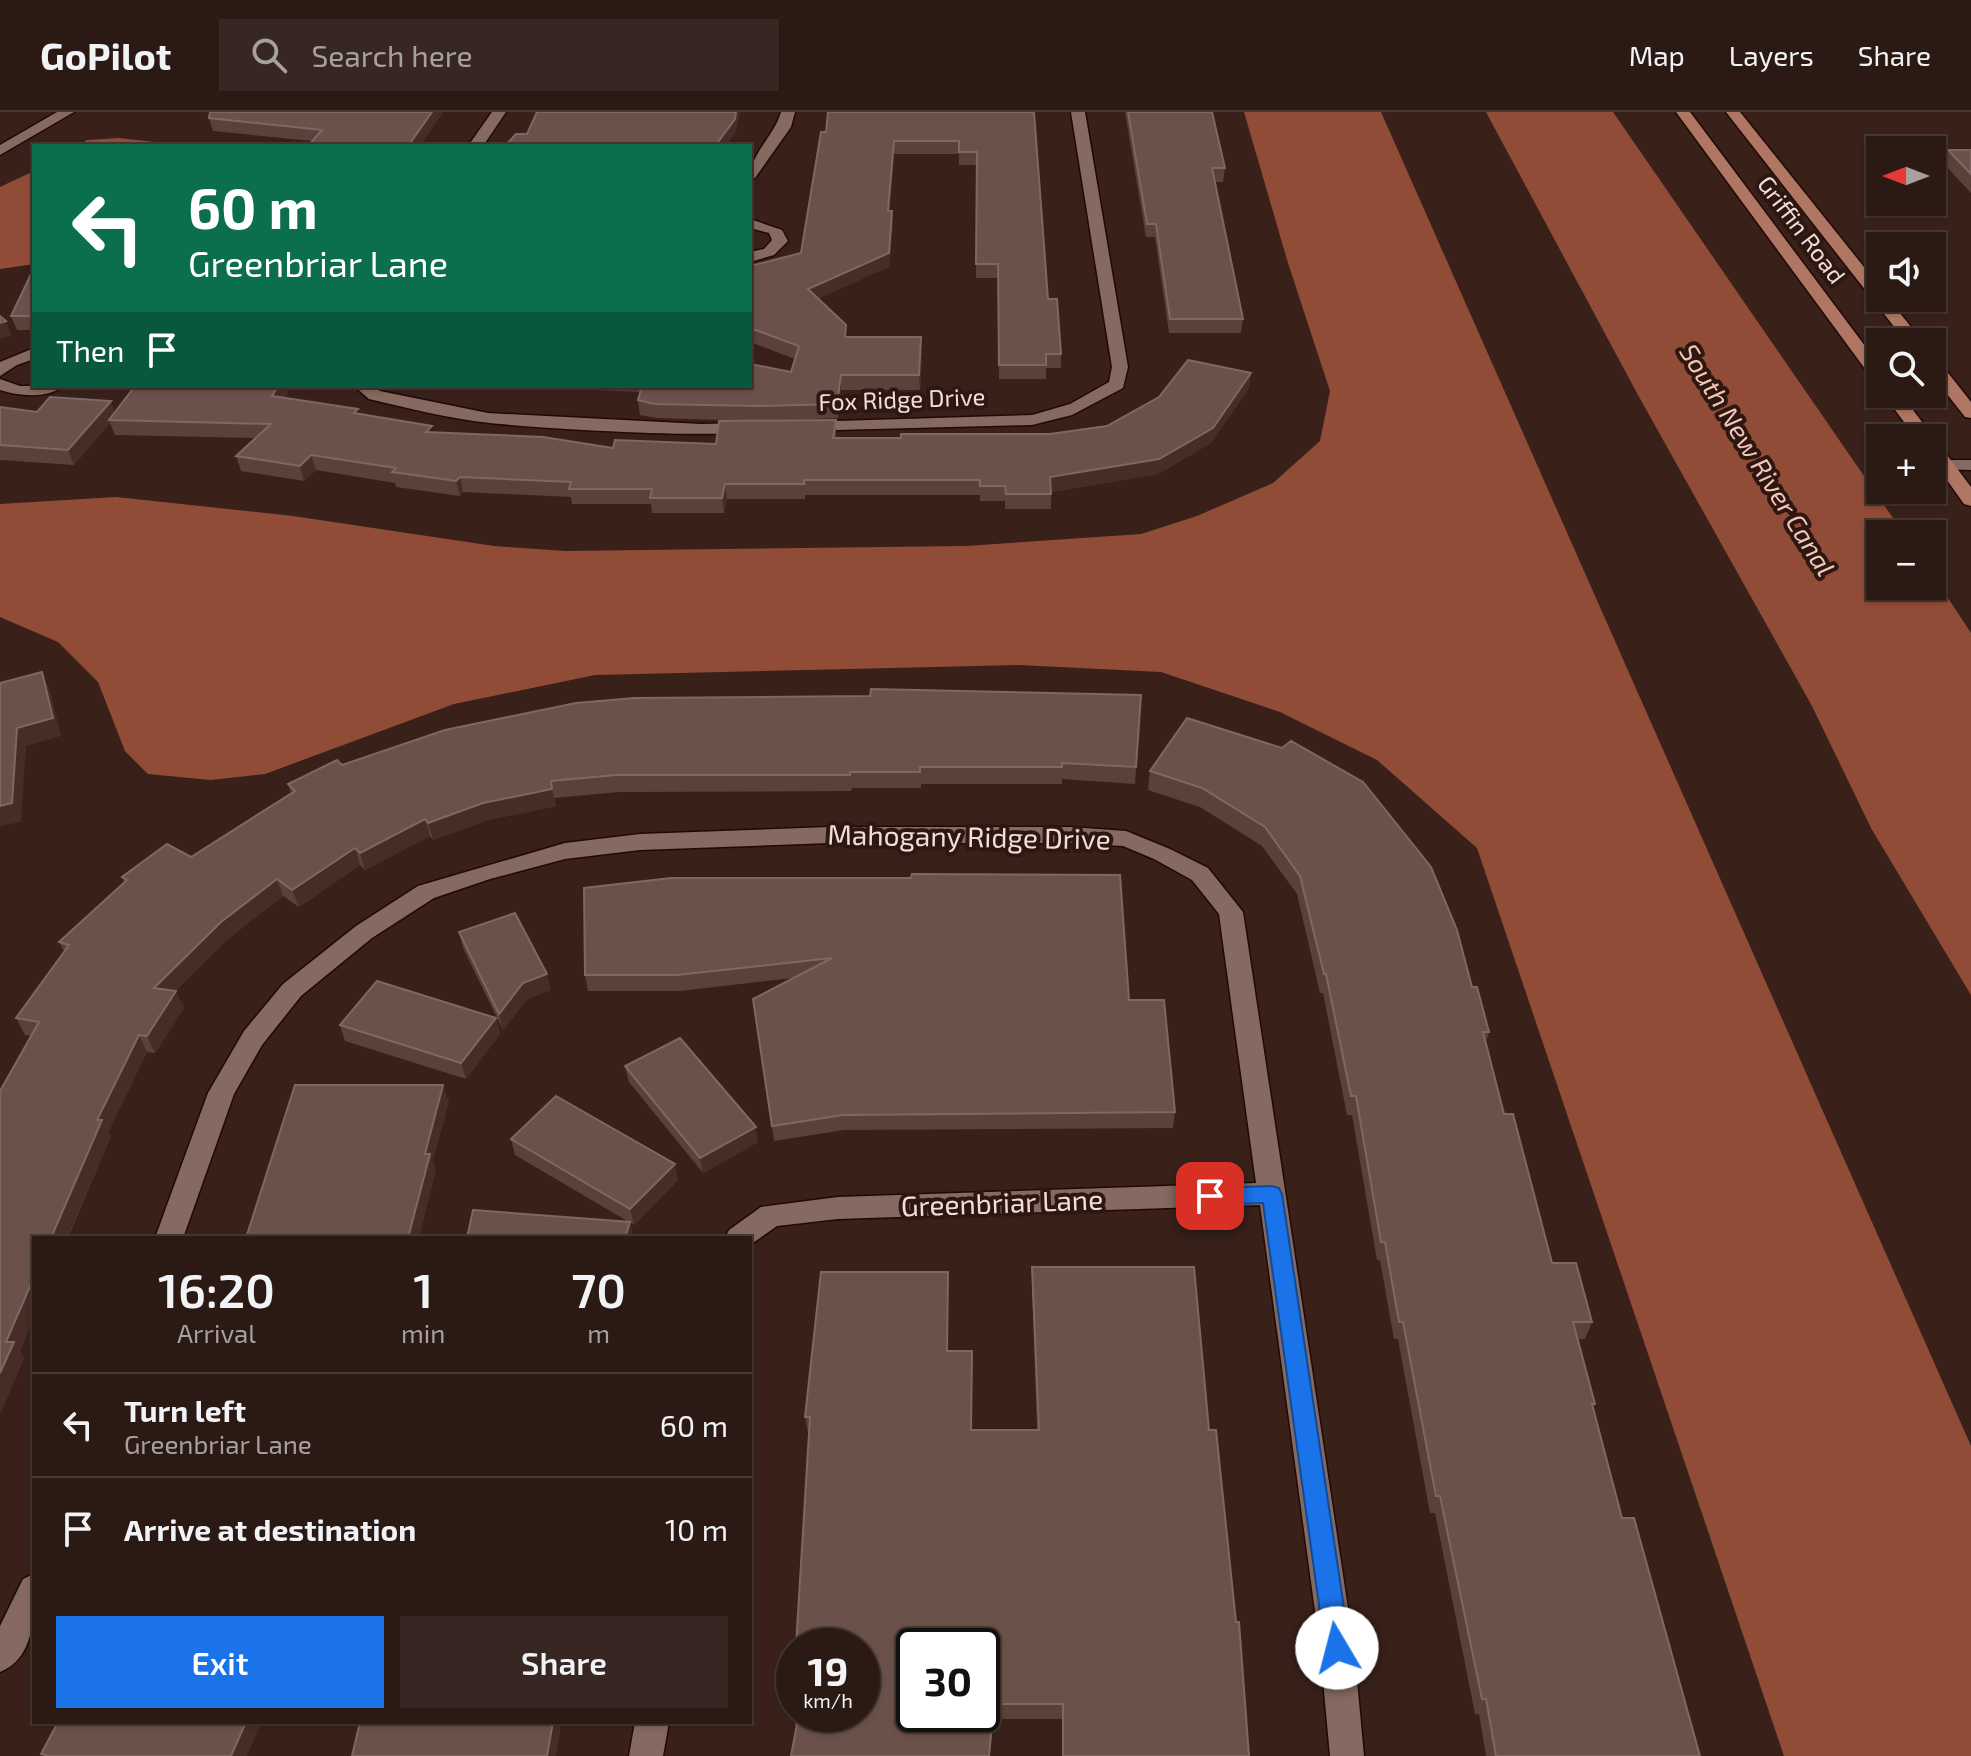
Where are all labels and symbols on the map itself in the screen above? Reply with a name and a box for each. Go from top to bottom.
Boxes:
north arrow [1866,136,1946,216]
street label: Griffin Road [1752,169,1852,289]
water label: South New River Canal [1674,337,1842,581]
street label: Fox Ridge Drive [818,381,986,416]
street label: Mahogany Ridge Drive [827,817,1111,855]
pin [1176,1162,1244,1230]
street label: Greenbriar Lane [900,1181,1104,1223]
position arrow [1295,1606,1379,1690]
speed limit sign: 30 [896,1628,1000,1732]

